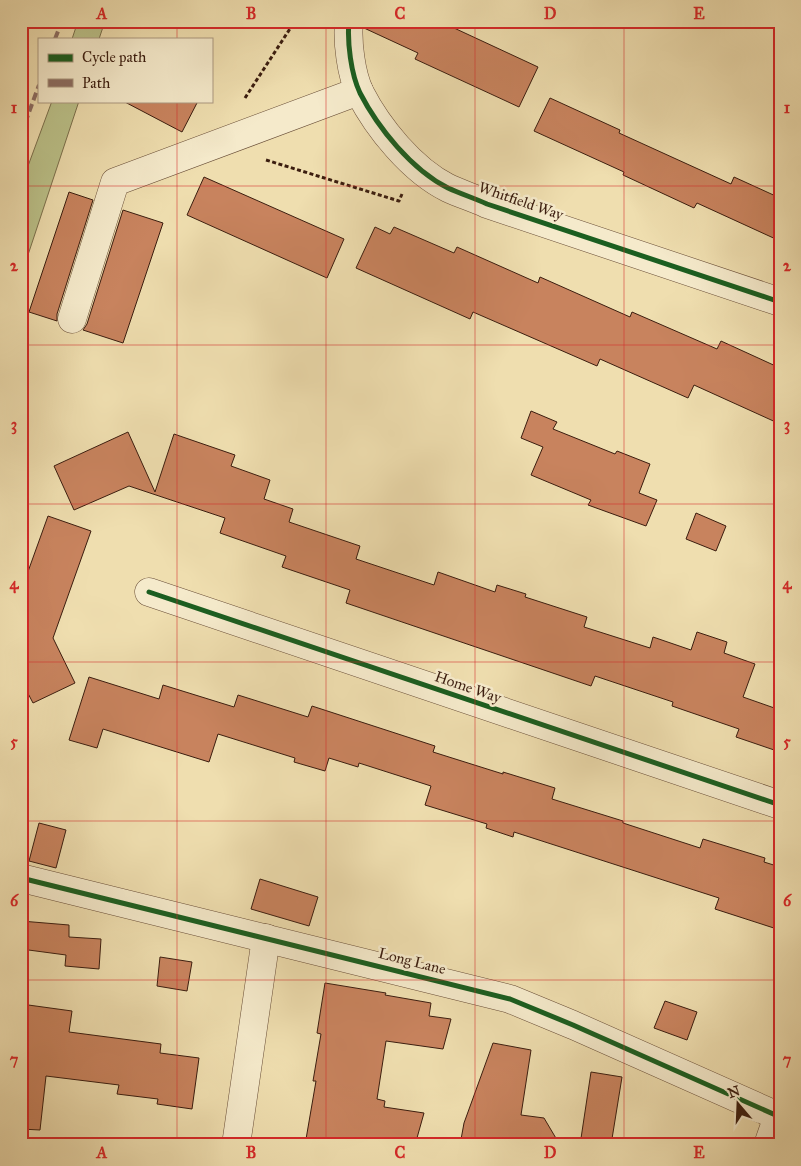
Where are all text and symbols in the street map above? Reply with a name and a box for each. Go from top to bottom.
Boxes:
text: A [96,4,108,23]
text: B [246,4,256,23]
text: C [395,4,406,23]
text: D [544,4,557,23]
text: E [693,4,705,23]
legend [38,38,212,102]
text: Cycle path [82,48,147,66]
text: Path [82,74,111,92]
text: 1 [11,98,18,117]
text: 1 [784,98,791,117]
street label: Whitfield Way [476,178,567,224]
text: 2 [10,256,19,275]
text: 2 [783,256,792,275]
text: 3 [11,415,17,435]
text: 3 [784,415,790,435]
text: 4 [10,574,20,594]
text: 4 [783,574,793,594]
street label: Home Way [432,667,505,707]
text: 5 [10,732,18,751]
text: 5 [783,732,791,751]
text: 6 [10,891,19,910]
text: 6 [783,891,792,910]
street label: Long Lane [376,944,448,978]
text: 7 [10,1050,19,1069]
text: 7 [783,1050,792,1069]
north arrow [714,1078,764,1128]
text: N [726,1082,742,1102]
text: A [96,1143,108,1162]
text: B [246,1143,256,1162]
text: C [395,1143,406,1162]
text: D [544,1143,557,1162]
text: E [693,1143,705,1162]

